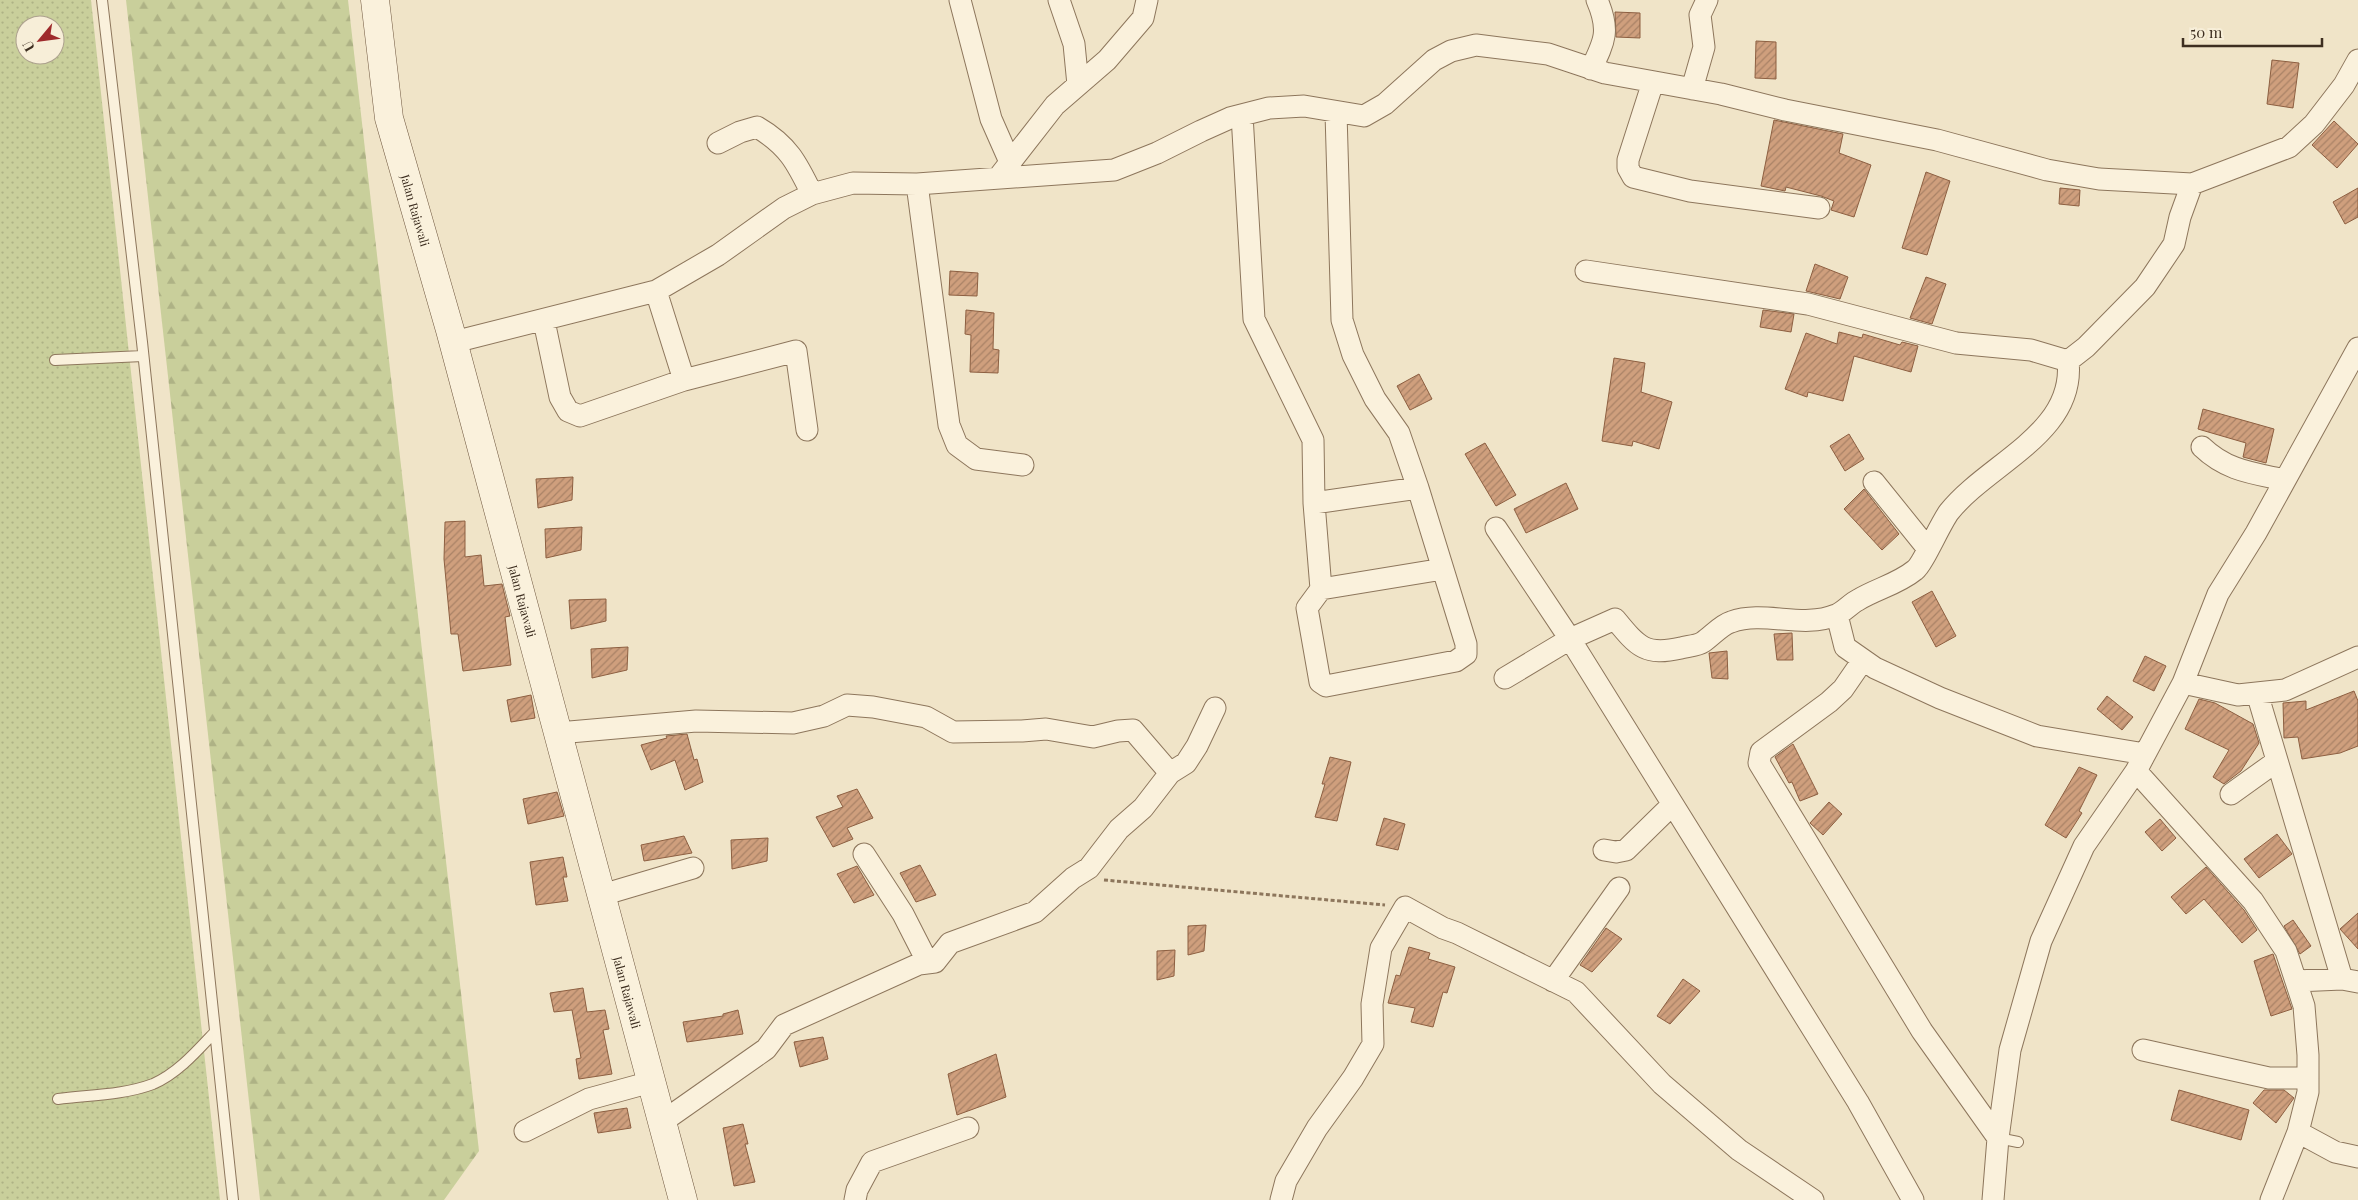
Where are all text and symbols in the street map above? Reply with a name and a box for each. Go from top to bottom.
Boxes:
north arrow [15,15,65,65]
scale bar [2183,15,2322,47]
text: 50 m [2190,22,2223,42]
text: U [17,37,39,55]
street label: Jalan Rajawali [397,172,434,249]
street label: Jalan Rajawali [505,562,540,639]
street label: Jalan Rajawali [610,953,645,1031]

